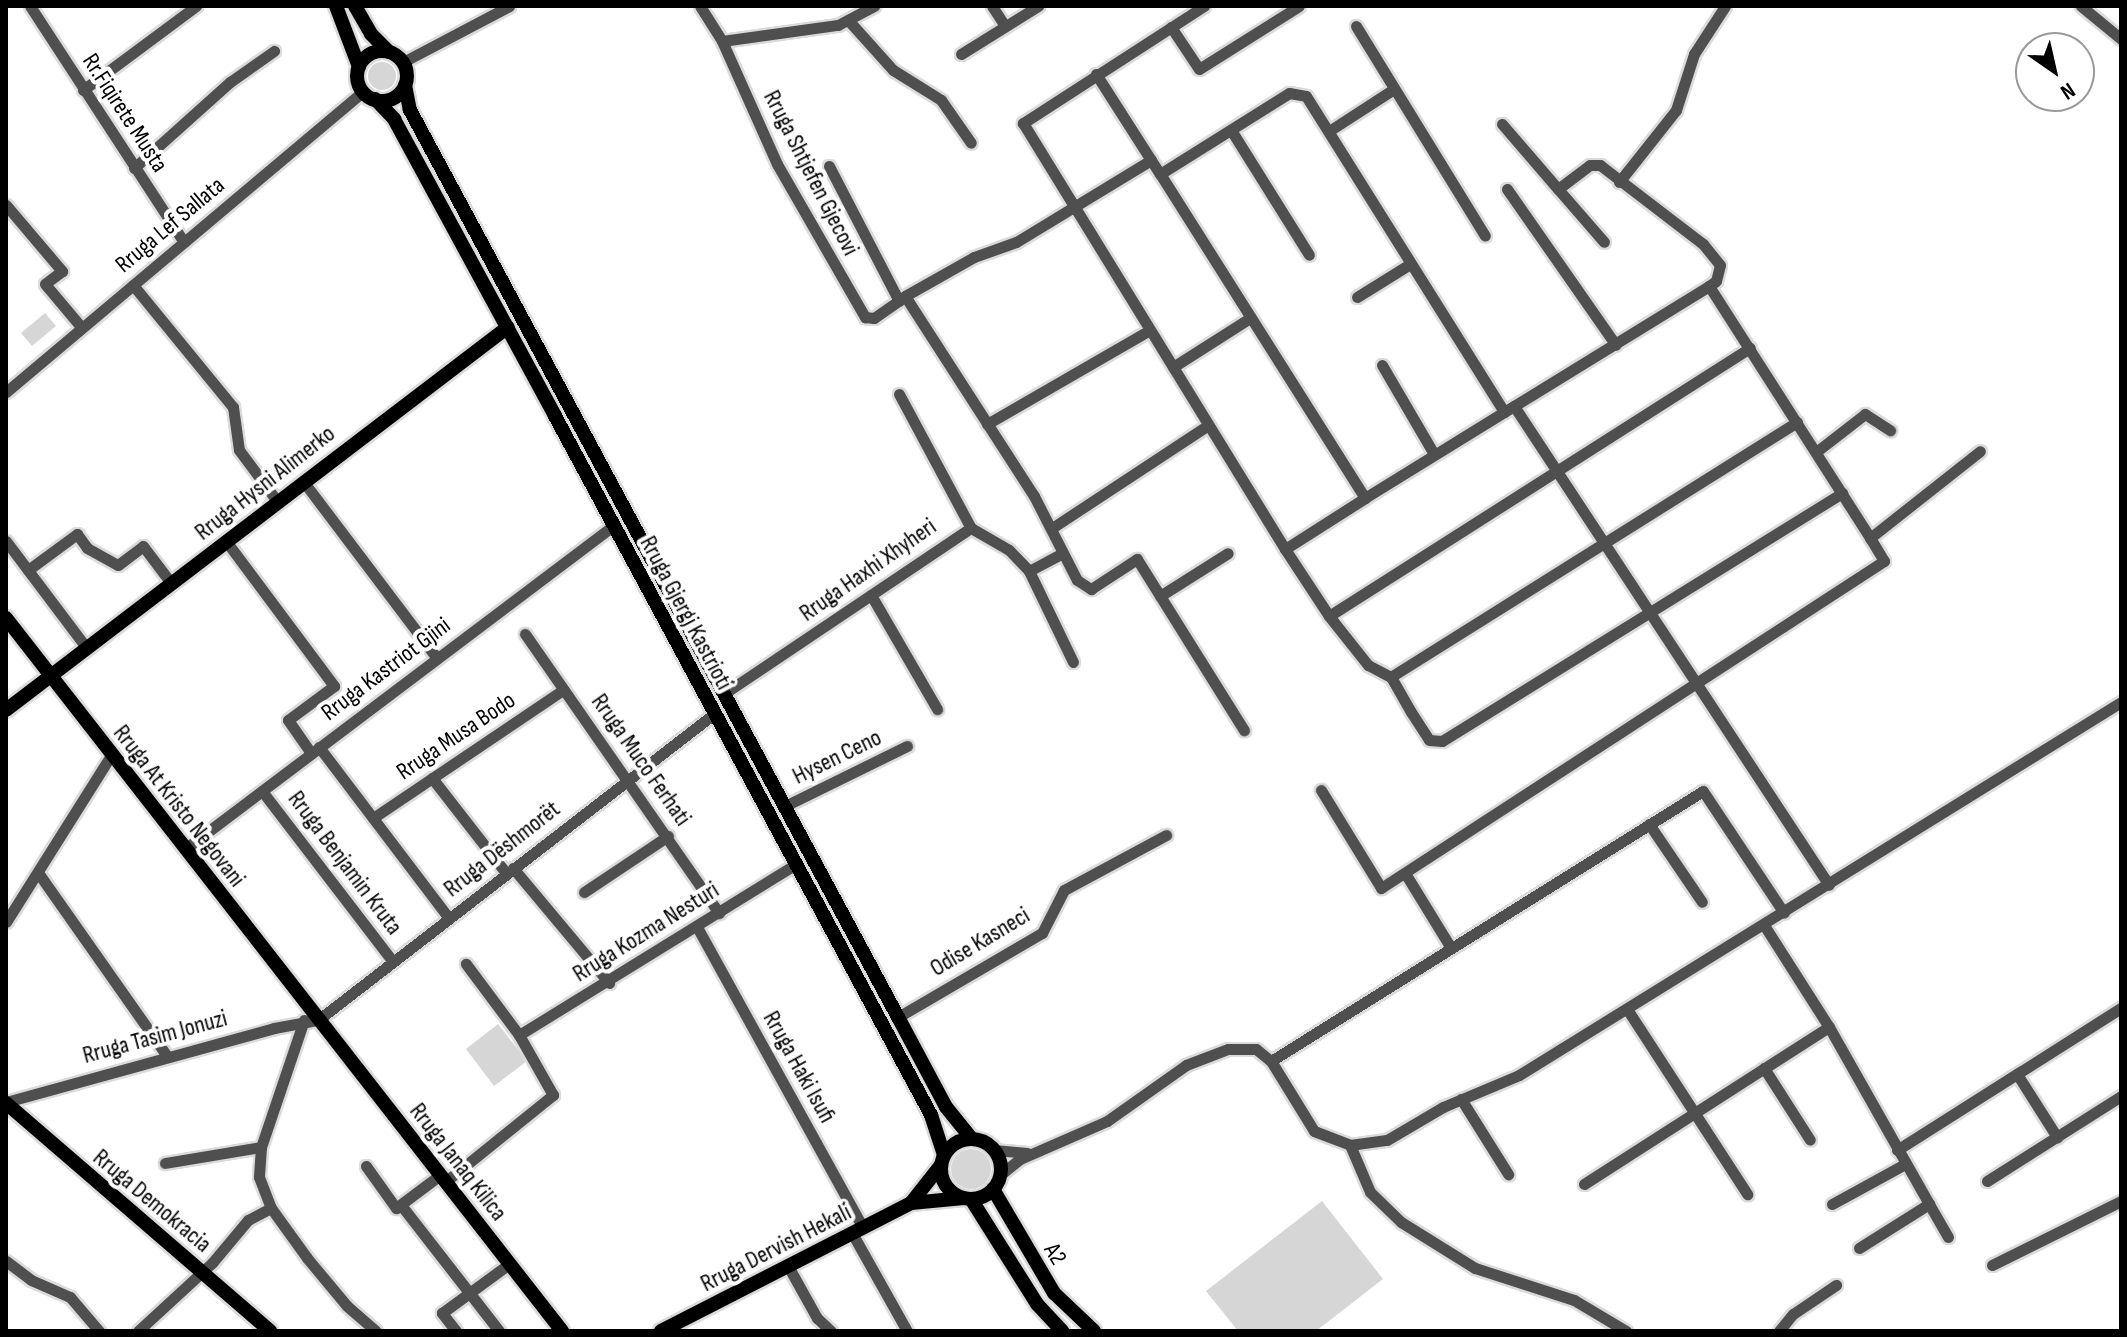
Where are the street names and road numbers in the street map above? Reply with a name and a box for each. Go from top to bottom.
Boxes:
street label: Rr.Fiqirete Musta [76,48,174,178]
street label: Rruga Shtjefen Gjecovi [757,86,865,260]
street label: Rruga Lef Sallata [110,171,230,279]
street label: Rruga Hysni Alimerko [189,419,341,547]
street label: Rruga Haxhi Xhyheri [794,512,942,628]
street label: Rruga Gjergj Kastrioti [633,531,739,695]
street label: Rruga Kastriot Gjini [316,611,456,727]
street label: Rruga Musa Bodo [391,686,521,786]
street label: Rruga Muco Ferhati [585,688,697,832]
street label: Rruga At Kristo Negovani [107,719,251,893]
street label: Hysen Ceno [788,723,886,791]
street label: Rruga Benjamin Kruta [282,785,408,941]
street label: Rruga Dëshmorët [438,795,566,903]
street label: Rruga Kozma Nesturi [568,876,724,988]
street label: Odise Kasneci [925,901,1035,983]
street label: Rruga Tasim Jonuzi [80,1004,230,1070]
street label: Rruga Haki Isufi [757,1006,841,1128]
street label: Rruga Janaq Kilica [403,1098,513,1226]
street label: Rruga Demokracia [87,1143,217,1259]
street label: Rruga Dervish Hekali [696,1198,856,1298]
street label: A2 [1037,1238,1073,1270]

